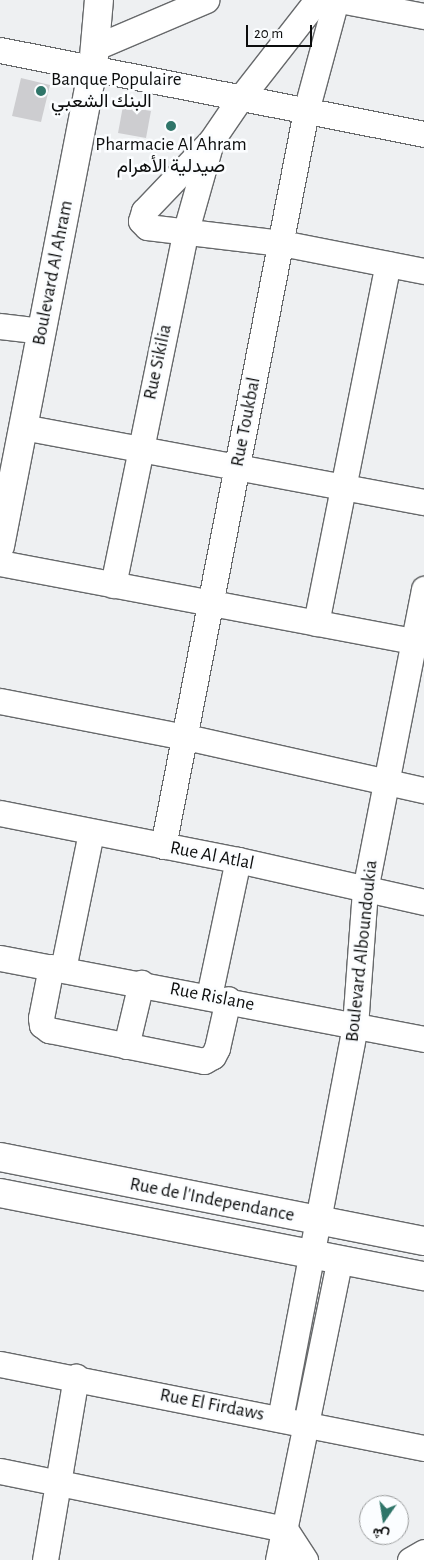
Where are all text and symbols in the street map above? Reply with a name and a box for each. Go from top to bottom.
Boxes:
scale bar [249,15,315,47]
text: 20 m [254,26,283,41]
place label: Banque Populaire البنك الشعبي [51,69,182,113]
marker: Banque Populaire البنك الشعبي [35,85,47,97]
marker: Pharmacie Al Ahram صيدلية الأهرام [165,120,177,132]
place label: Pharmacie Al Ahram صيدلية الأهرام [95,134,247,178]
street label: Boulevard Al Ahram [28,199,78,347]
street label: Rue Sikilia [139,322,177,402]
street label: Rue Toukbal [226,375,266,469]
street label: Rue Al Atlal [168,837,256,875]
street label: Boulevard Alboundoukia [341,859,383,1043]
street label: Rue Rislane [168,978,256,1016]
street label: Rue de l'Independance [128,1173,296,1227]
street label: Rue El Firdaws [158,1384,266,1426]
north arrow [359,1495,409,1545]
text: ش [371,1525,391,1542]

